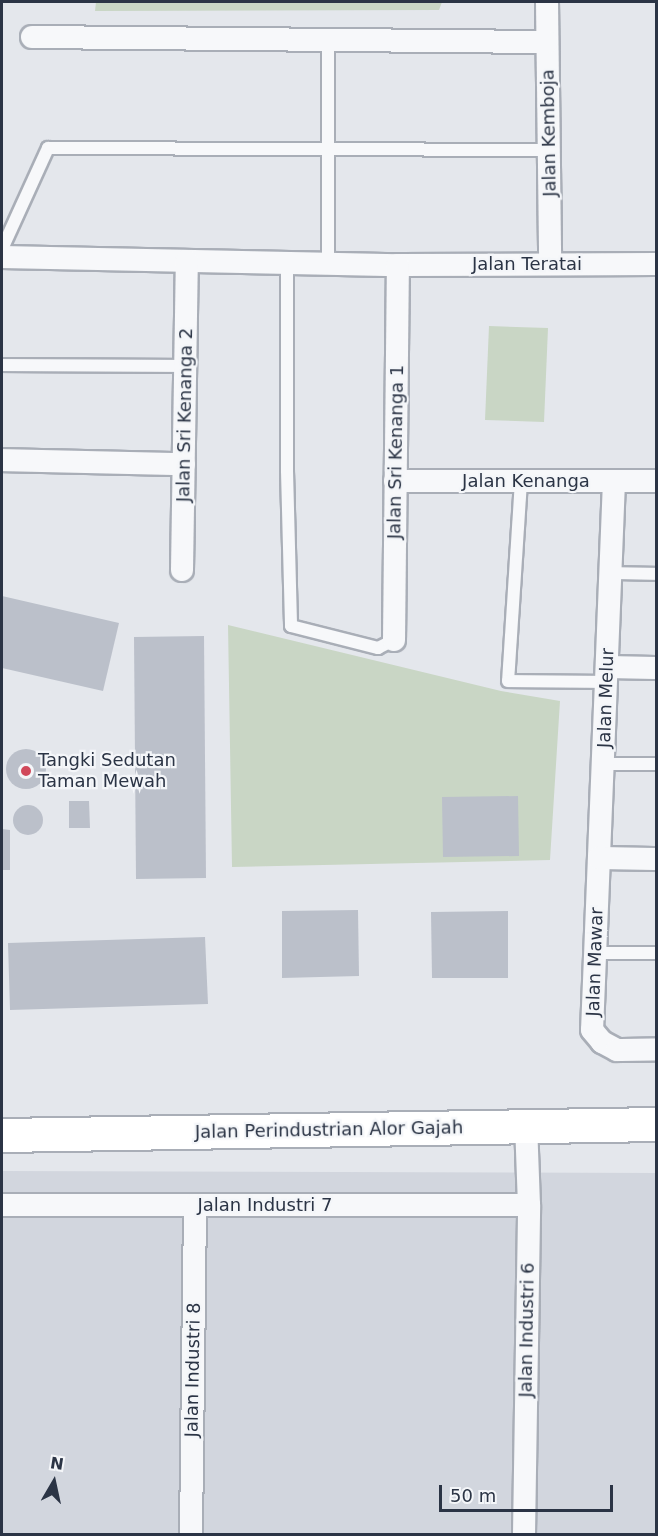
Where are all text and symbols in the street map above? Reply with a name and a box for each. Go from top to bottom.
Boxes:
street label: Jalan Kemboja [537,69,561,197]
street label: Jalan Teratai [472,253,582,275]
street label: Jalan Sri Kenanga 2 [173,328,197,502]
street label: Jalan Sri Kenanga 1 [384,365,408,539]
street label: Jalan Kenanga [462,470,590,492]
street label: Jalan Melur [593,648,619,748]
place label: Tangki Sedutan Taman Mewah [38,750,176,792]
marker: Tangki Sedutan Taman Mewah [19,764,33,778]
street label: Jalan Mawar [582,907,608,1017]
street label: Jalan Perindustrian Alor Gajah [195,1117,463,1143]
street label: Jalan Industri 7 [197,1194,333,1216]
street label: Jalan Industri 6 [515,1262,539,1398]
street label: Jalan Industri 8 [181,1302,205,1438]
north arrow [24,1452,84,1512]
text: N [49,1453,65,1474]
scale bar [442,1473,616,1511]
text: 50 m [450,1485,496,1506]

